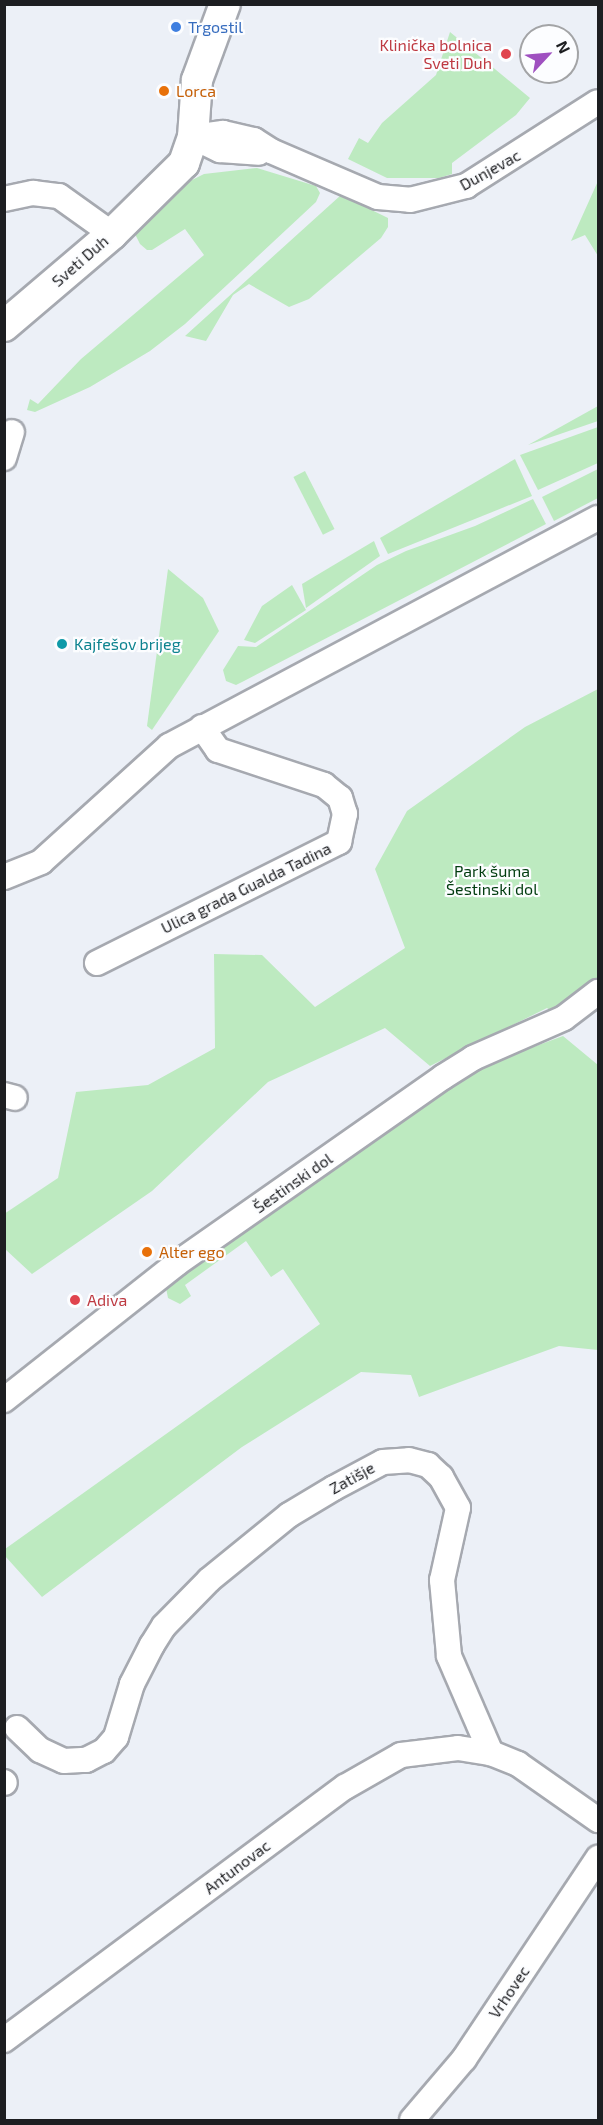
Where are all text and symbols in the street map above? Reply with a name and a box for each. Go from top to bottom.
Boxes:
place label: Trgostil [188,17,243,37]
marker: Trgostil [169,20,183,34]
north arrow [519,24,579,84]
place label: Klinička bolnica Sveti Duh [379,35,492,73]
text: N [553,37,575,56]
marker: Klinička bolnica Sveti Duh [497,45,515,63]
place label: Lorca [176,81,216,101]
marker: Lorca [157,84,171,98]
street label: Dunjevac [456,145,524,195]
street label: Sveti Duh [48,231,112,291]
place label: Kajfešov brijeg [74,634,181,654]
marker: Kajfešov brijeg [55,637,69,651]
street label: Ulica grada Gualda Tadina [158,838,334,938]
park label: Park šuma Šestinski dol [446,861,538,899]
street label: Šestinski dol [250,1149,336,1217]
place label: Alter ego [159,1242,225,1262]
marker: Alter ego [140,1245,154,1259]
place label: Adiva [87,1290,127,1310]
marker: Adiva [68,1293,82,1307]
street label: Zatišje [326,1458,378,1498]
street label: Antunovac [200,1836,274,1898]
street label: Vrhovec [485,1962,533,2022]

